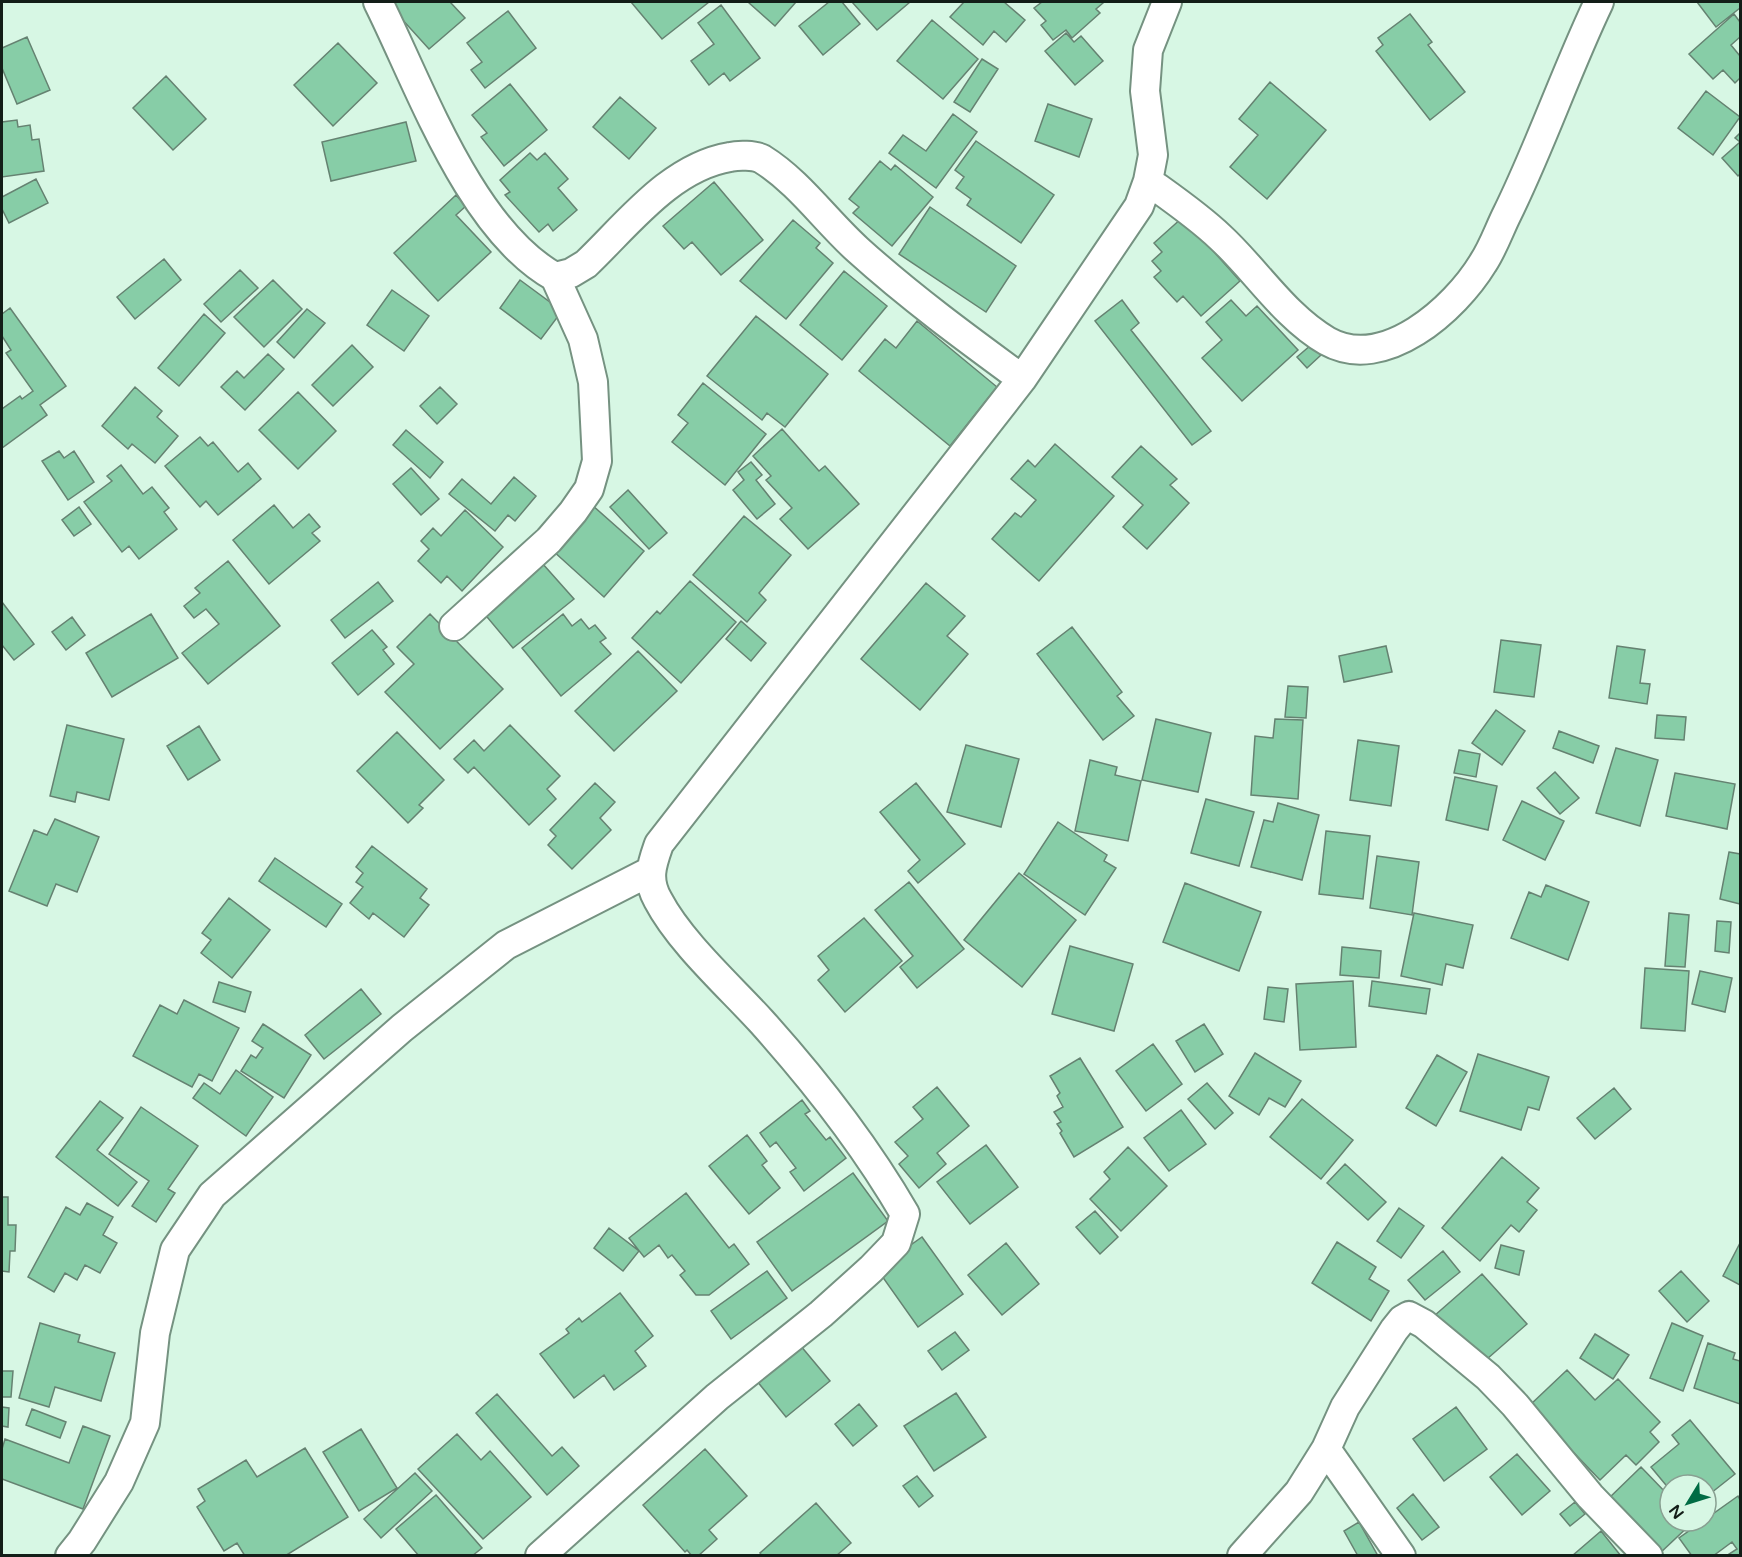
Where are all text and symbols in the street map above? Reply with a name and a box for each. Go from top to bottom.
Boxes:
north arrow [1658,1473,1718,1533]
text: N [1665,1500,1689,1523]

